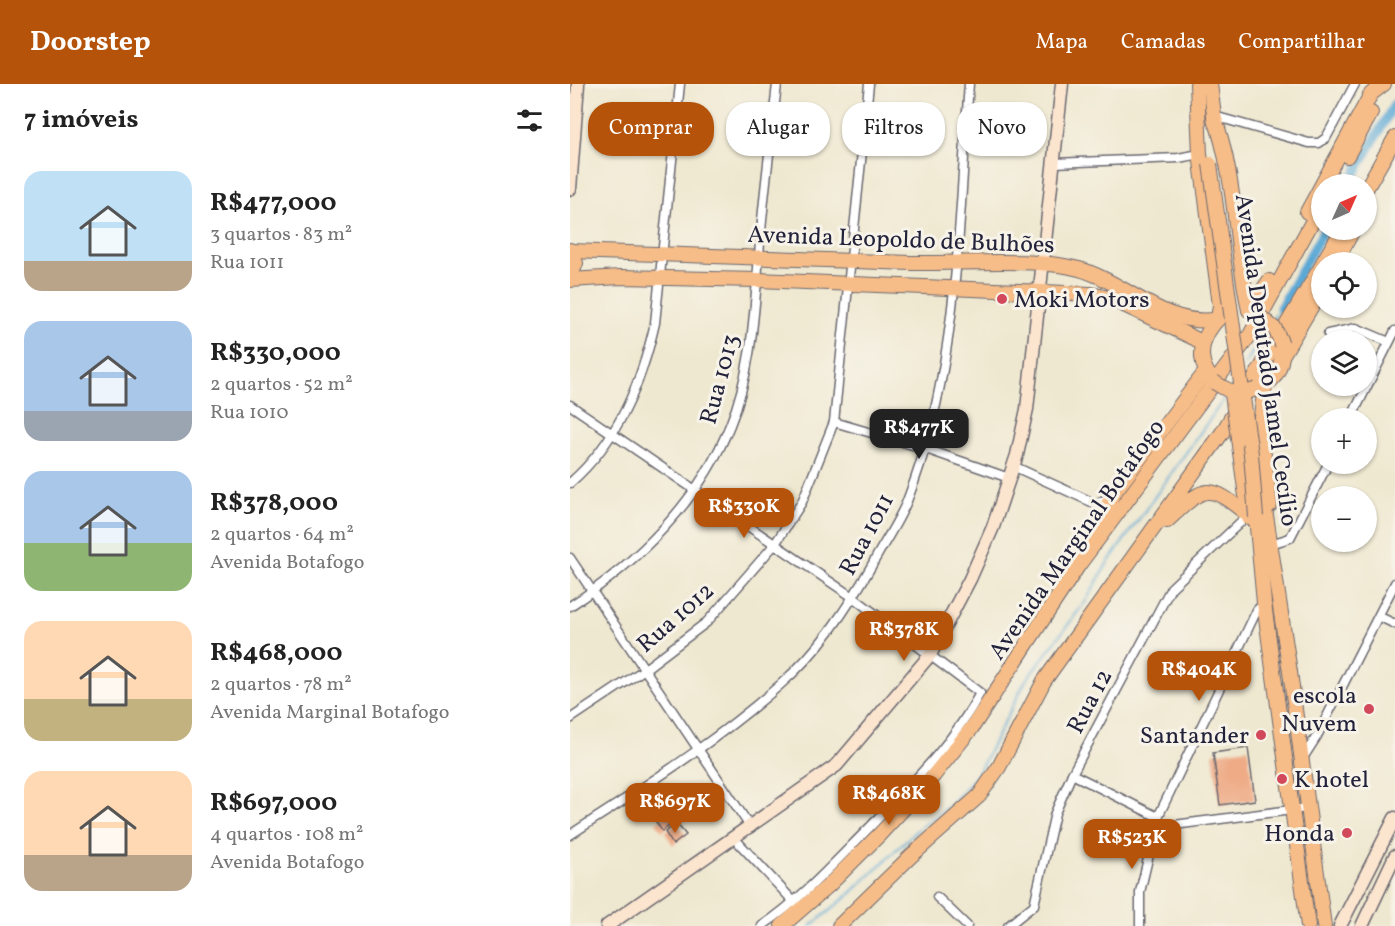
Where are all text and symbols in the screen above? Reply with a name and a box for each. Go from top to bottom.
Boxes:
text: Doorstep [30,23,151,62]
text: Mapa [1035,28,1088,57]
text: Camadas [1121,28,1205,57]
text: Compartilhar [1238,28,1365,57]
text: 7 imóveis [24,102,139,138]
chip: Comprar [588,102,714,156]
chip: Alugar [726,102,830,156]
chip: Filtros [842,102,945,156]
chip: Novo [957,102,1047,156]
icon: filters [513,104,546,137]
north arrow [1311,174,1377,240]
map controls [1311,174,1377,552]
text: R$477,000 [210,185,337,221]
street label: Avenida Deputado Jamel Cecílio [1225,192,1305,529]
icon: home [72,195,144,267]
street label: Avenida Leopoldo de Bulhões [747,219,1055,263]
text: 3 quartos · 83 m² [210,221,352,249]
text: Rua 1011 [210,249,284,277]
button: locate [1311,252,1377,318]
place label: Moki Motors [1014,284,1149,318]
marker: Moki Motors [995,292,1009,306]
button: layers [1311,330,1377,396]
street label: Rua 1013 [693,331,749,428]
text: R$330,000 [210,335,341,371]
icon: home [72,345,144,417]
text: 2 quartos · 52 m² [210,371,353,399]
text: Rua 1010 [210,399,288,427]
button: + [1311,408,1377,474]
pin: R$477K [870,409,968,460]
street label: Avenida Marginal Botafogo [981,413,1174,668]
text: R$477K [884,414,954,442]
text: R$378,000 [210,485,338,521]
button: − [1311,486,1377,552]
pin: R$330K [695,488,793,539]
street label: Rua 1011 [832,488,904,582]
text: R$330K [708,493,780,521]
icon: home [72,495,144,567]
text: 2 quartos · 64 m² [210,521,354,549]
text: Avenida Botafogo [210,549,364,577]
street label: Rua 1012 [630,575,722,662]
pin: R$378K [855,611,953,662]
text: R$378K [869,616,939,644]
text: R$468,000 [210,635,343,671]
icon: home [72,645,144,717]
pin: R$404K [1150,651,1248,702]
text: R$404K [1161,656,1237,684]
street label: Rua 12 [1060,664,1122,740]
text: 2 quartos · 78 m² [210,671,352,699]
place label: escola Nuvem [1281,680,1357,742]
text: Avenida Marginal Botafogo [210,699,449,727]
marker: escola Nuvem [1362,702,1376,716]
place label: Santander [1140,720,1249,754]
marker: Santander [1254,728,1268,742]
place label: K hotel [1294,764,1369,798]
marker: K hotel [1275,772,1289,786]
pin: R$468K [840,775,938,826]
text: R$468K [852,780,926,808]
pin: R$697K [626,783,724,834]
text: R$697,000 [210,785,337,821]
text: R$697K [639,788,711,816]
icon: home [72,795,144,867]
place label: Honda [1264,818,1335,852]
pin: R$523K [1083,819,1181,870]
text: 4 quartos · 108 m² [210,821,363,849]
text: R$523K [1097,824,1167,852]
marker: Honda [1340,826,1354,840]
text: Avenida Botafogo [210,849,364,877]

